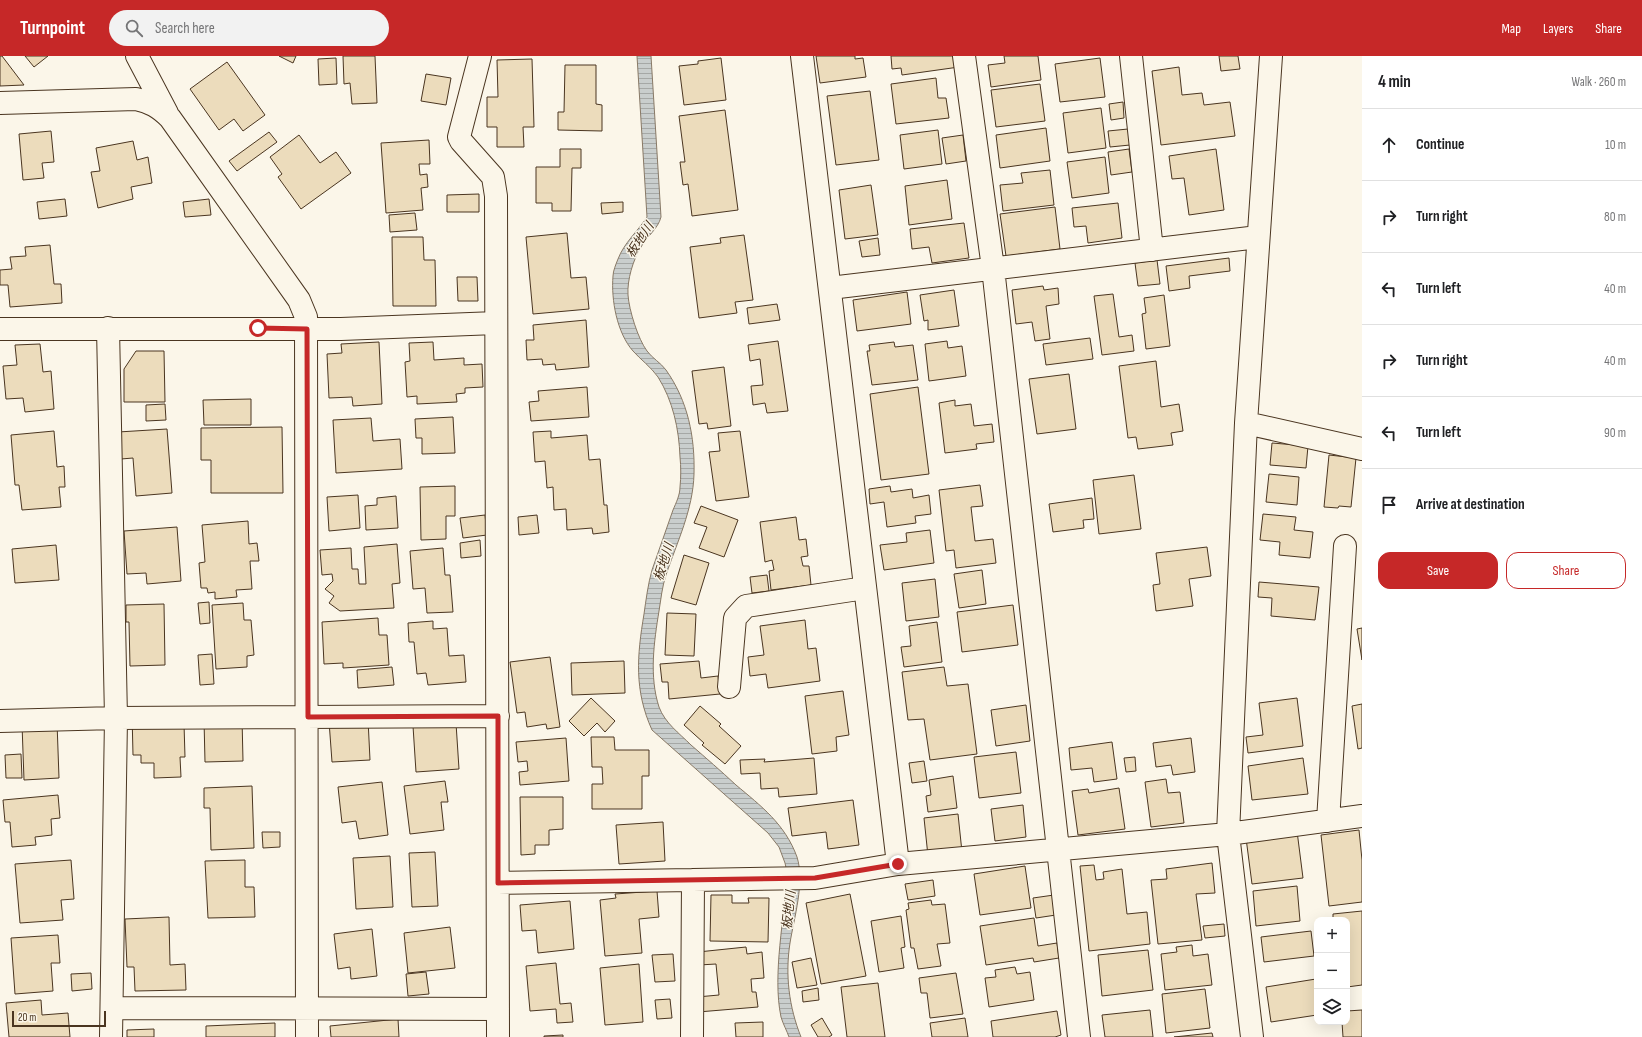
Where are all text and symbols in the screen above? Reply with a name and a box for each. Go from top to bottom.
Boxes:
search box [109,10,389,46]
text: Turnpoint [20,17,85,40]
icon: search [123,17,145,39]
text: Search here [155,19,215,38]
text: Map [1501,20,1521,37]
text: Layers [1543,20,1573,37]
text: Share [1595,20,1622,37]
text: 4 min [1378,72,1411,92]
text: Walk · 260 m [1572,74,1626,90]
icon: ahead [1378,134,1400,156]
text: Continue [1416,135,1465,154]
text: 10 m [1605,137,1626,153]
icon: right [1378,206,1400,228]
text: Turn right [1416,207,1468,226]
text: 80 m [1604,209,1626,225]
water label: 板地川 [623,218,658,261]
icon: left [1378,278,1400,300]
text: Turn left [1416,279,1461,298]
text: 40 m [1604,281,1626,297]
route start [249,319,267,337]
icon: right [1378,350,1400,372]
text: Turn right [1416,351,1468,370]
text: 40 m [1604,353,1626,369]
icon: left [1378,422,1400,444]
text: Turn left [1416,423,1461,442]
text: 90 m [1604,425,1626,441]
icon: arrive [1378,494,1400,516]
text: Arrive at destination [1416,495,1525,514]
water label: 板地川 [651,539,678,583]
button: Save [1378,552,1498,589]
button: Share [1506,552,1626,589]
route end [889,855,907,873]
water label: 板地川 [779,888,799,930]
map controls [1314,917,1350,1025]
button: + [1314,917,1350,953]
button: − [1314,953,1350,989]
button: layers [1314,989,1350,1025]
scale bar [12,1009,106,1028]
text: 20 m [18,1011,36,1024]

